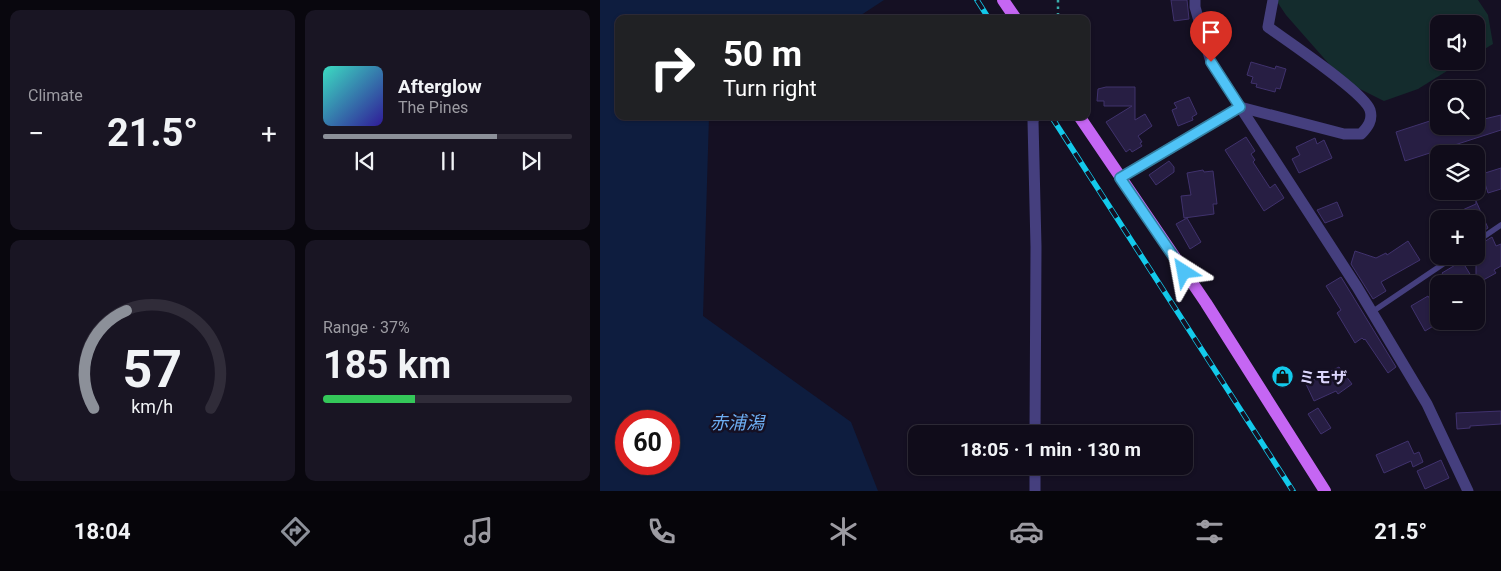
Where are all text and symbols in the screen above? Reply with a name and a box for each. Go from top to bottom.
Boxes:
pin [1190,11,1232,62]
map controls [1430,15,1485,330]
button: sound [1430,15,1485,70]
icon: arrive [1197,18,1225,46]
text: 50 m [723,34,802,75]
icon: right [640,35,705,100]
text: Afterglow [398,75,482,98]
text: Turn right [723,76,817,101]
button: search [1430,80,1485,135]
text: Climate [28,86,83,105]
text: The Pines [398,98,468,117]
text: 21.5° [107,111,198,155]
text: − [28,117,44,150]
text: + [261,117,277,150]
button: layers [1430,145,1485,200]
icon: previous [351,147,379,175]
icon: pause [434,147,462,175]
icon: next [517,147,545,175]
button: + [1430,210,1485,265]
position arrow [1157,245,1209,297]
button: − [1430,275,1485,330]
text: Range · 37% [323,318,410,337]
text: 57 [123,339,182,400]
text: 185 km [323,343,451,387]
shop icon: ミモザ [1271,365,1295,389]
place label: ミモザ [1299,368,1347,387]
text: km/h [132,396,173,417]
speed limit sign: 60 [615,410,680,475]
water label: 赤浦潟 [710,412,766,433]
text: 18:05 · 1 min · 130 m [960,438,1141,461]
icon: directions [278,514,313,549]
icon: music [461,514,496,549]
icon: phone [644,514,679,549]
icon: climate [826,514,861,549]
icon: car [1009,514,1044,549]
icon: filters [1192,514,1227,549]
text: 18:04 [74,519,131,544]
text: 21.5° [1374,519,1427,544]

